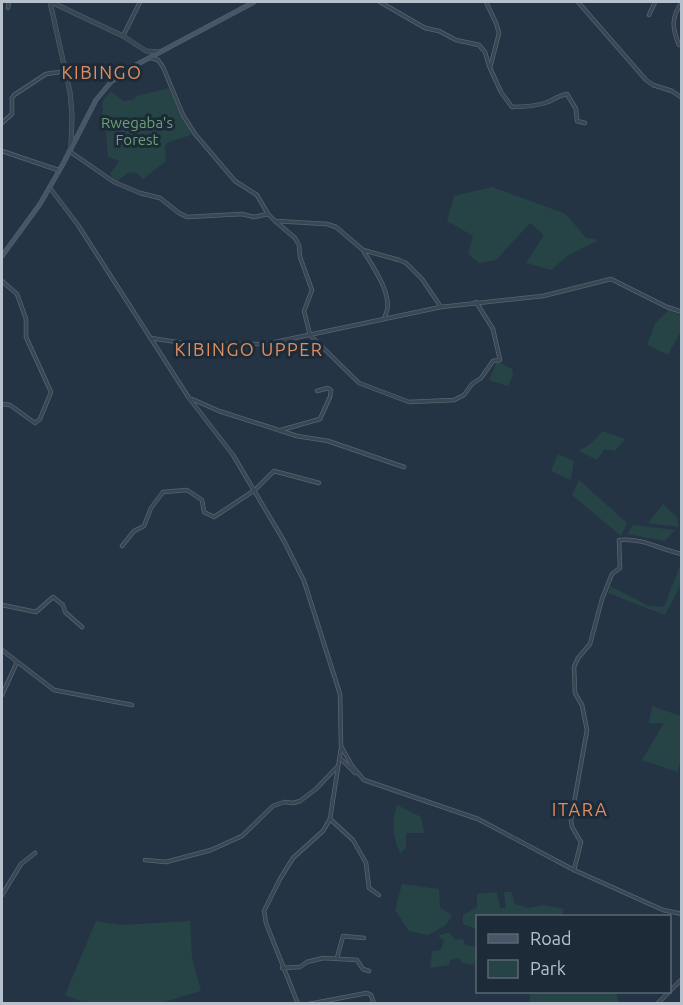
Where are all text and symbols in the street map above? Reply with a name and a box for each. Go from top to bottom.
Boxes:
district label: KIBINGO [62,62,142,82]
park label: Rwegaba's Forest [101,114,173,148]
district label: KIBINGO UPPER [174,339,324,359]
district label: ITARA [552,799,608,819]
legend [476,915,671,993]
text: Road [530,928,572,948]
text: Park [530,958,566,978]

